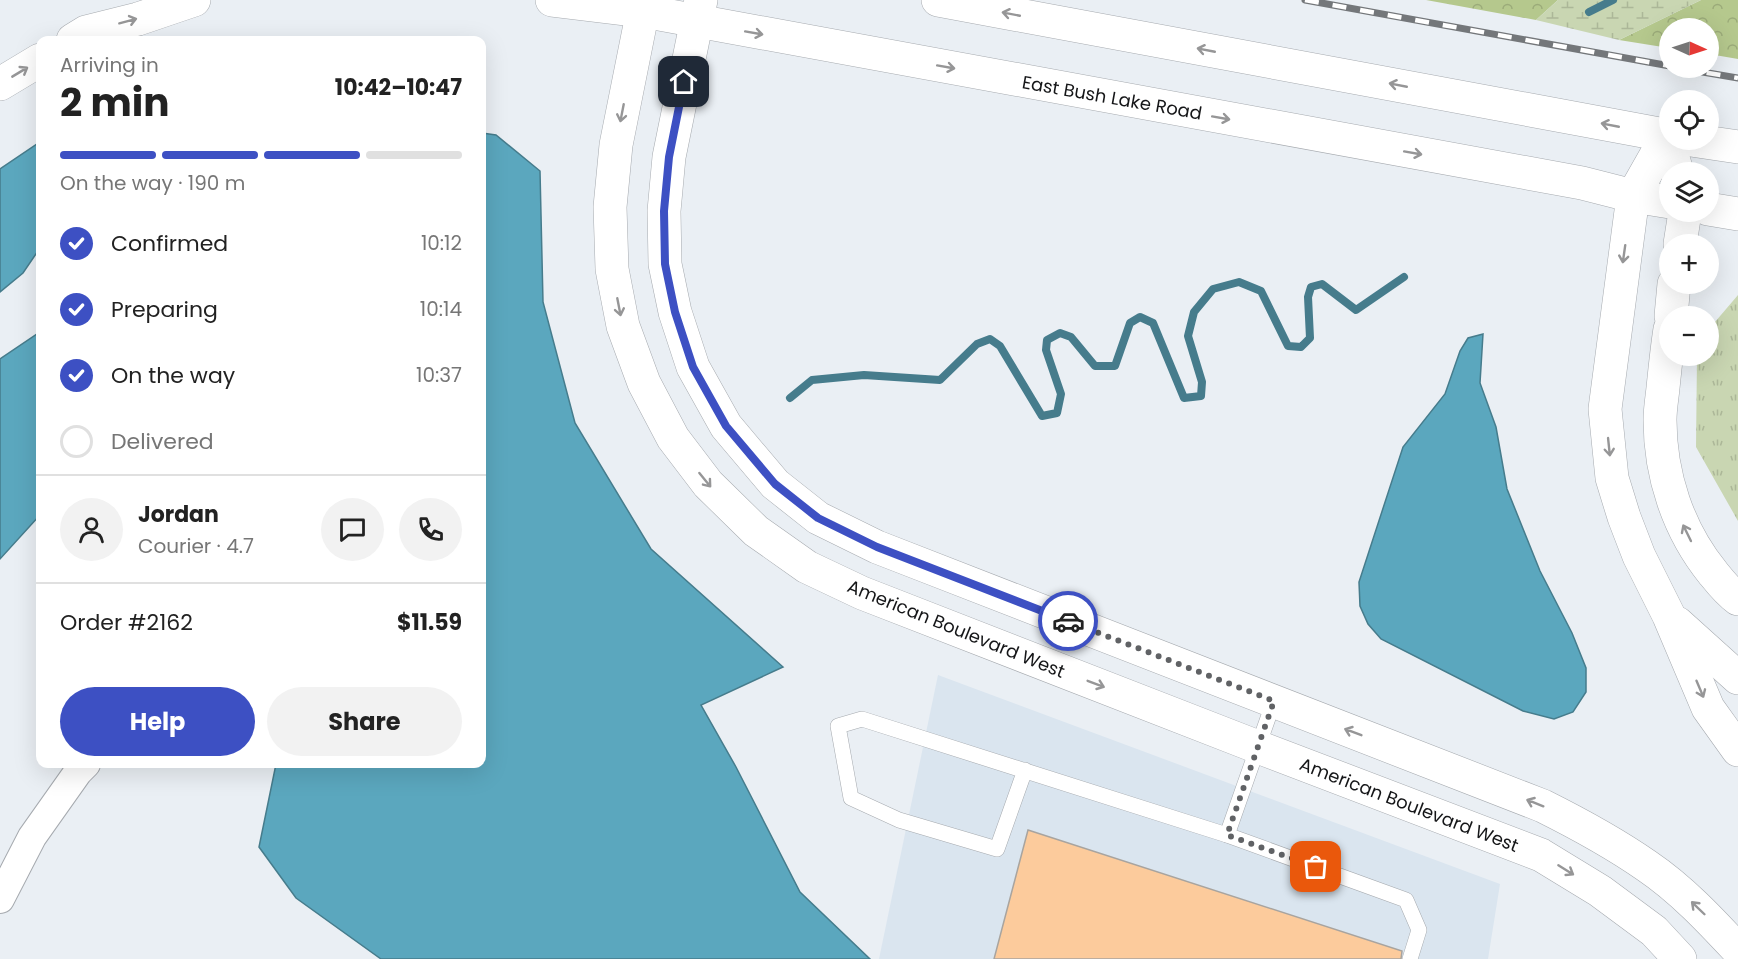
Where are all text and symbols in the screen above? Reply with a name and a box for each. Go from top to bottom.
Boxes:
one-way arrow [1002,8,1022,19]
one-way arrow [118,15,137,27]
north arrow [1659,18,1719,78]
map controls [1659,18,1719,366]
one-way arrow [744,27,764,38]
one-way arrow [1196,44,1216,55]
text: Arriving in [60,51,159,79]
pin [658,56,709,107]
one-way arrow [936,62,956,73]
icon: home [667,65,700,98]
one-way arrow [11,66,28,78]
street label: East Bush Lake Road [1020,69,1204,126]
text: 10:42–10:47 [335,72,462,103]
text: 2 min [60,75,170,130]
one-way arrow [1388,79,1408,90]
button: locate [1659,90,1719,150]
one-way arrow [616,103,627,123]
one-way arrow [1210,113,1230,124]
one-way arrow [1601,119,1620,130]
one-way arrow [1402,148,1422,159]
button: layers [1659,162,1719,222]
text: On the way · 190 m [60,169,245,197]
icon: check [60,227,93,260]
text: Confirmed [111,228,228,259]
text: 10:12 [421,229,462,257]
button: + [1659,234,1719,294]
one-way arrow [1619,243,1630,263]
icon: check [60,293,93,326]
text: Preparing [111,294,218,325]
text: 10:14 [420,295,462,323]
one-way arrow [614,297,626,316]
button: − [1659,306,1719,366]
icon: check [60,359,93,392]
text: On the way [111,360,235,391]
text: 10:37 [416,361,462,389]
text: Delivered [111,426,214,457]
one-way arrow [1604,437,1615,457]
one-way arrow [698,471,711,487]
button: person [60,498,123,561]
button: chat [321,498,384,561]
button: phone [399,498,462,561]
text: Jordan [138,499,219,530]
one-way arrow [1681,524,1693,542]
text: Courier · 4.7 [138,532,254,560]
street label: American Boulevard West [844,573,1069,684]
courier [1038,591,1098,651]
icon: car [1052,605,1085,638]
text: Order #2162 [60,607,193,638]
text: $11.59 [397,607,462,638]
one-way arrow [1086,679,1105,690]
one-way arrow [1695,680,1707,698]
button: Help [60,687,255,756]
button: Share [267,687,462,756]
one-way arrow [1345,725,1363,736]
street label: American Boulevard West [1296,751,1522,858]
one-way arrow [1526,797,1545,808]
pin [1290,841,1341,892]
icon: bag [1299,850,1332,883]
one-way arrow [1557,864,1574,876]
one-way arrow [1690,901,1705,916]

